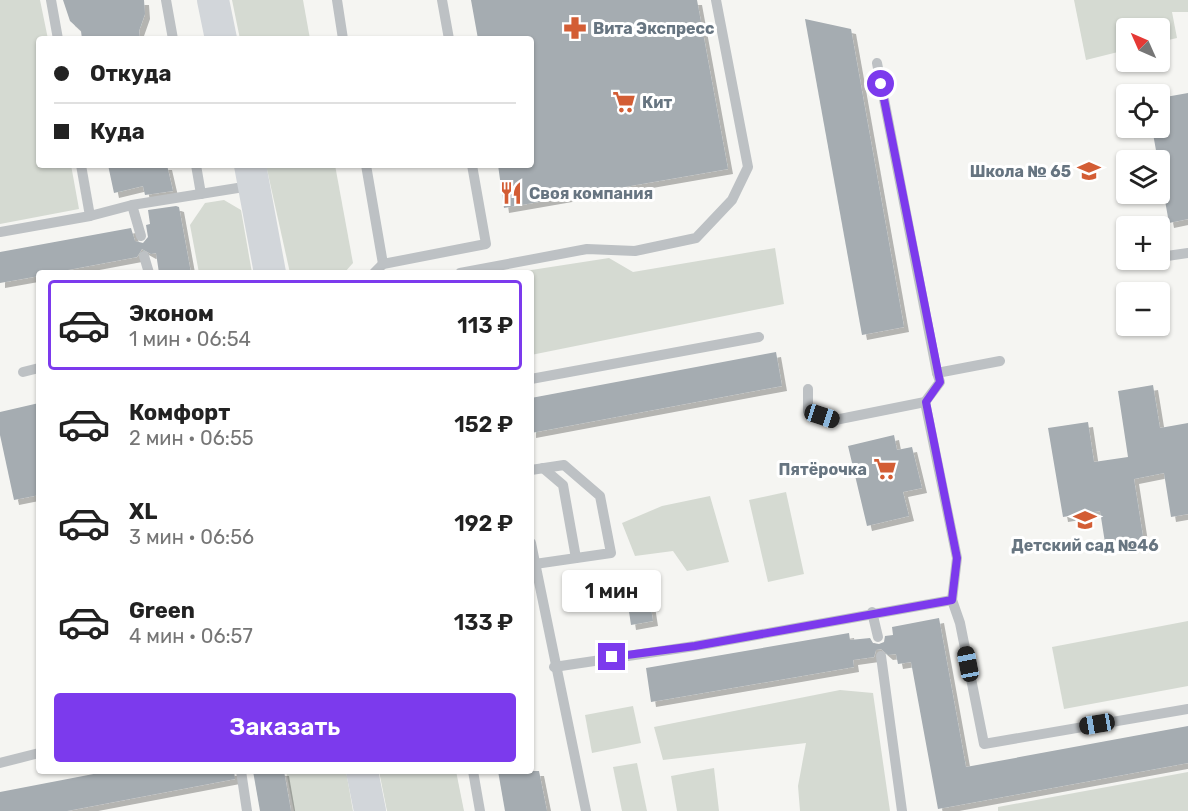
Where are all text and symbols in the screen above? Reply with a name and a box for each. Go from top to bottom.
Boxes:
pharmacy icon: Вита Экспресс [562,15,588,41]
north arrow [1116,18,1170,72]
map controls [1116,18,1170,336]
place label: Вита Экспресс [593,19,715,38]
text: Откуда [90,60,172,87]
route start [867,70,894,97]
button: locate [1116,84,1170,138]
supermarket icon: Кит [611,89,637,115]
place label: Кит [642,93,672,112]
text: Куда [90,118,145,145]
button: layers [1116,150,1170,204]
school or university icon: Школа № 65 [1076,158,1102,184]
place label: Школа № 65 [970,162,1071,181]
restaurant icon: Своя компания [498,180,524,206]
place label: Своя компания [529,184,653,203]
button: + [1116,216,1170,270]
button: − [1116,282,1170,336]
icon: car [57,298,111,352]
text: Эконом [129,300,214,327]
text: 113 ₽ [457,312,513,339]
text: 1 мин · 06:54 [129,327,251,351]
icon: car [57,397,111,451]
text: Комфорт [129,399,230,426]
car [802,402,842,430]
text: 152 ₽ [454,411,513,438]
text: 2 мин · 06:55 [129,426,254,450]
supermarket icon: Пятёрочка [872,456,898,482]
place label: Пятёрочка [778,460,867,479]
icon: car [57,496,111,550]
text: XL [129,498,157,525]
school or university icon: Детский сад №46 [1072,507,1098,533]
text: 192 ₽ [454,510,513,537]
text: 3 мин · 06:56 [129,525,254,549]
place label: Детский сад №46 [1011,536,1159,555]
callout: 1 мин [562,570,662,612]
text: 1 мин [585,579,638,603]
icon: car [57,595,111,649]
text: Green [129,597,195,624]
text: 133 ₽ [454,609,513,636]
text: 4 мин · 06:57 [129,624,253,648]
route end [598,643,625,670]
car [956,645,980,683]
button: Заказать [54,693,516,762]
car [1078,712,1116,736]

